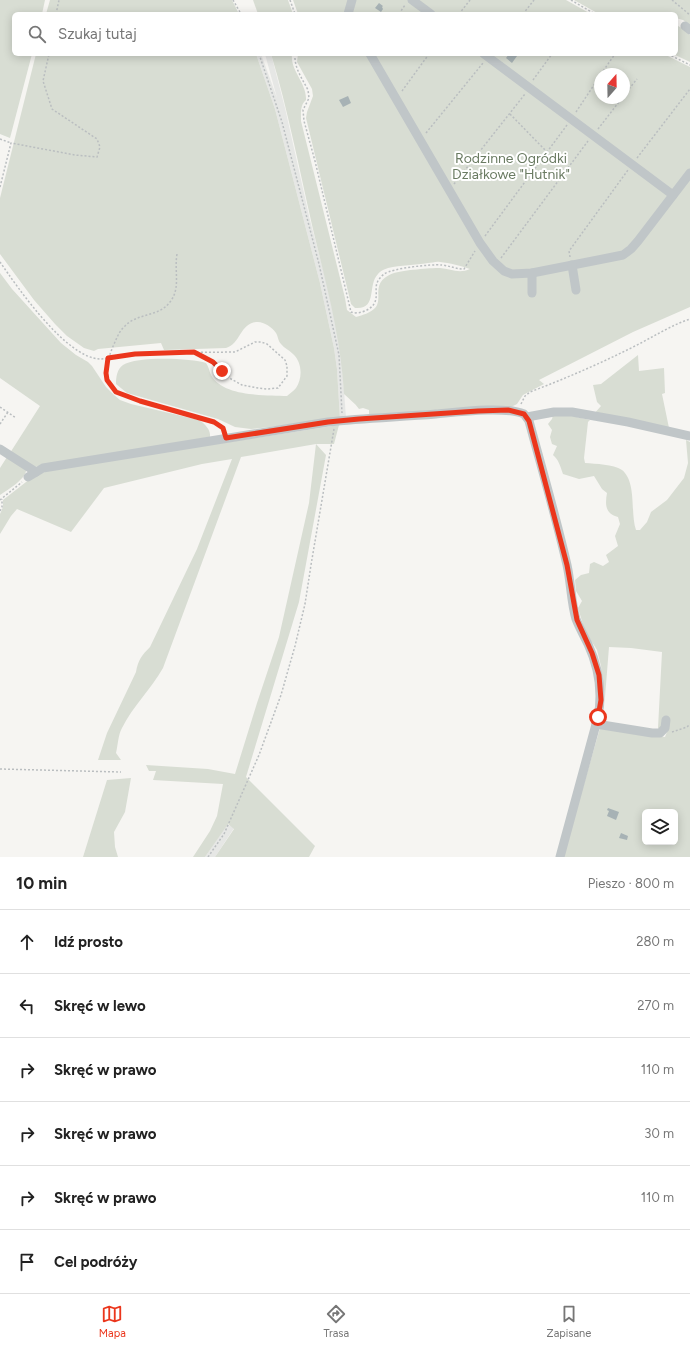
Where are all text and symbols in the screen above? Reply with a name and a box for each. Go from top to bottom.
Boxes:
search box [12,12,678,56]
icon: search [26,23,48,45]
text: Szukaj tutaj [58,25,137,43]
north arrow [594,68,630,104]
park label: Rodzinne Ogródki Działkowe "Hutnik" [452,150,570,183]
route end [213,362,231,380]
route start [589,708,607,726]
map controls [642,809,678,845]
button: layers [642,809,678,845]
text: 10 min [16,873,67,893]
text: Pieszo · 800 m [588,876,674,891]
icon: ahead [16,931,38,953]
text: Idź prosto [54,933,123,951]
text: 280 m [636,934,674,949]
icon: left [16,995,38,1017]
text: Skręć w lewo [54,997,146,1015]
text: 270 m [637,998,674,1013]
icon: right [16,1059,38,1081]
text: Skręć w prawo [54,1061,157,1079]
text: 110 m [641,1062,674,1077]
icon: right [16,1123,38,1145]
text: Skręć w prawo [54,1125,157,1143]
text: 30 m [644,1126,674,1141]
icon: right [16,1187,38,1209]
text: Skręć w prawo [54,1189,157,1207]
text: 110 m [641,1190,674,1205]
icon: arrive [16,1251,38,1273]
text: Cel podróży [54,1253,137,1271]
tab: Mapa [99,1303,126,1340]
tab: Trasa [323,1303,349,1340]
tab: Zapisane [547,1303,591,1340]

